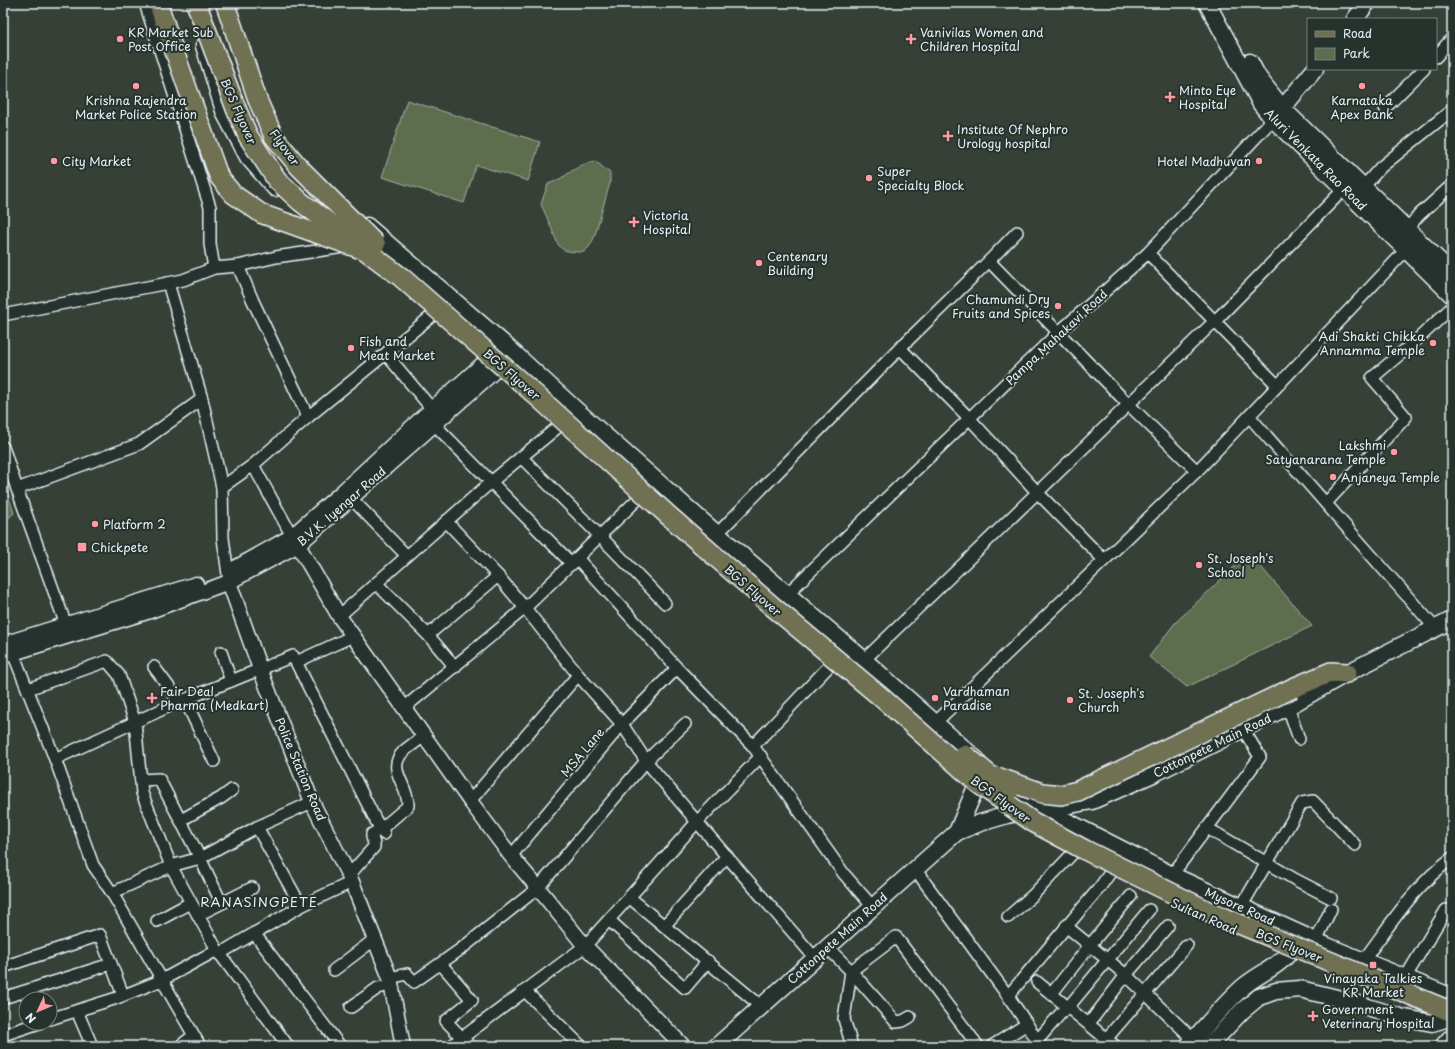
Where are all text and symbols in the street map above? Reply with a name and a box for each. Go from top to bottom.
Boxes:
legend [1307,18,1437,70]
place label: KR Market Sub Post Office [128,23,214,55]
place label: Vanivilas Women and Children Hospital [920,23,1044,55]
text: Road [1343,24,1372,42]
marker: Vanivilas Women and Children Hospital [905,33,917,45]
marker: KR Market Sub Post Office [115,34,125,44]
text: Park [1343,44,1370,62]
street label: BGS Flyover [216,75,262,147]
marker: Krishna Rajendra Market Police Station [131,81,141,91]
place label: Minto Eye Hospital [1179,81,1236,113]
marker: Karnataka Apex Bank [1357,81,1367,91]
place label: Krishna Rajendra Market Police Station [75,91,197,123]
marker: Minto Eye Hospital [1164,91,1176,103]
place label: Karnataka Apex Bank [1331,91,1393,123]
street label: Aluri Venkata Rao Road [1261,104,1371,214]
place label: Institute Of Nephro Urology hospital [957,120,1068,152]
street label: Flyover [266,125,305,169]
marker: Institute Of Nephro Urology hospital [942,130,954,142]
place label: City Market [62,152,131,170]
place label: Hotel Madhuvan [1157,152,1251,170]
marker: City Market [49,156,59,166]
marker: Hotel Madhuvan [1254,156,1264,166]
place label: Super Specialty Block [877,162,965,194]
marker: Super Specialty Block [864,173,874,183]
place label: Victoria Hospital [643,206,691,238]
marker: Victoria Hospital [628,216,640,228]
place label: Centenary Building [767,247,828,279]
marker: Centenary Building [754,258,764,268]
street label: Pampa Mahakavi Road [1001,285,1111,389]
place label: Chamundi Dry Fruits and Spices [952,290,1050,322]
marker: Chamundi Dry Fruits and Spices [1053,301,1063,311]
place label: Adi Shakti Chikka Annamma Temple [1319,327,1425,359]
place label: Fish and Meat Market [359,332,435,364]
marker: Adi Shakti Chikka Annamma Temple [1428,338,1438,348]
marker: Fish and Meat Market [346,343,356,353]
street label: BGS Flyover [480,344,545,404]
place label: Lakshmi Satyanarana Temple [1266,436,1386,468]
marker: Lakshmi Satyanarana Temple [1389,447,1399,457]
street label: B.V.K. Iyengar Road [292,462,390,550]
place label: Anjaneya Temple [1341,468,1440,486]
marker: Anjaneya Temple [1328,472,1338,482]
place label: Platform 2 [103,515,166,533]
marker: Platform 2 [90,519,100,529]
place label: Chickpete [91,538,149,556]
marker: Chickpete [76,541,88,553]
place label: St. Joseph's School [1207,549,1274,581]
street label: BGS Flyover [721,560,786,620]
marker: St. Joseph's School [1194,560,1204,570]
place label: Fair Deal Pharma (Medkart) [160,682,269,714]
place label: Vardhaman Paradise [943,682,1010,714]
place label: St. Joseph's Church [1078,684,1145,716]
marker: Fair Deal Pharma (Medkart) [147,693,157,703]
marker: Vardhaman Paradise [930,693,940,703]
marker: St. Joseph's Church [1065,695,1075,705]
street label: Cottonpete Main Road [1150,709,1274,781]
street label: Police Station Road [271,715,331,823]
street label: MSA Lane [556,723,608,781]
street label: BGS Flyover [967,771,1035,827]
street label: Mysore Road [1202,883,1278,929]
street label: Cottonpete Main Road [783,888,891,988]
district label: RANASINGPETE [200,892,318,911]
street label: Sultan Road [1168,893,1240,939]
street label: BGS Flyover [1253,923,1325,967]
marker: Vinayaka Talkies KR Market [1368,960,1378,970]
place label: Vinayaka Talkies KR Market [1324,969,1423,1001]
north arrow [18,991,58,1031]
place label: Government Veterinary Hospital [1322,1000,1435,1032]
text: N [21,1009,40,1027]
marker: Government Veterinary Hospital [1307,1010,1319,1022]

